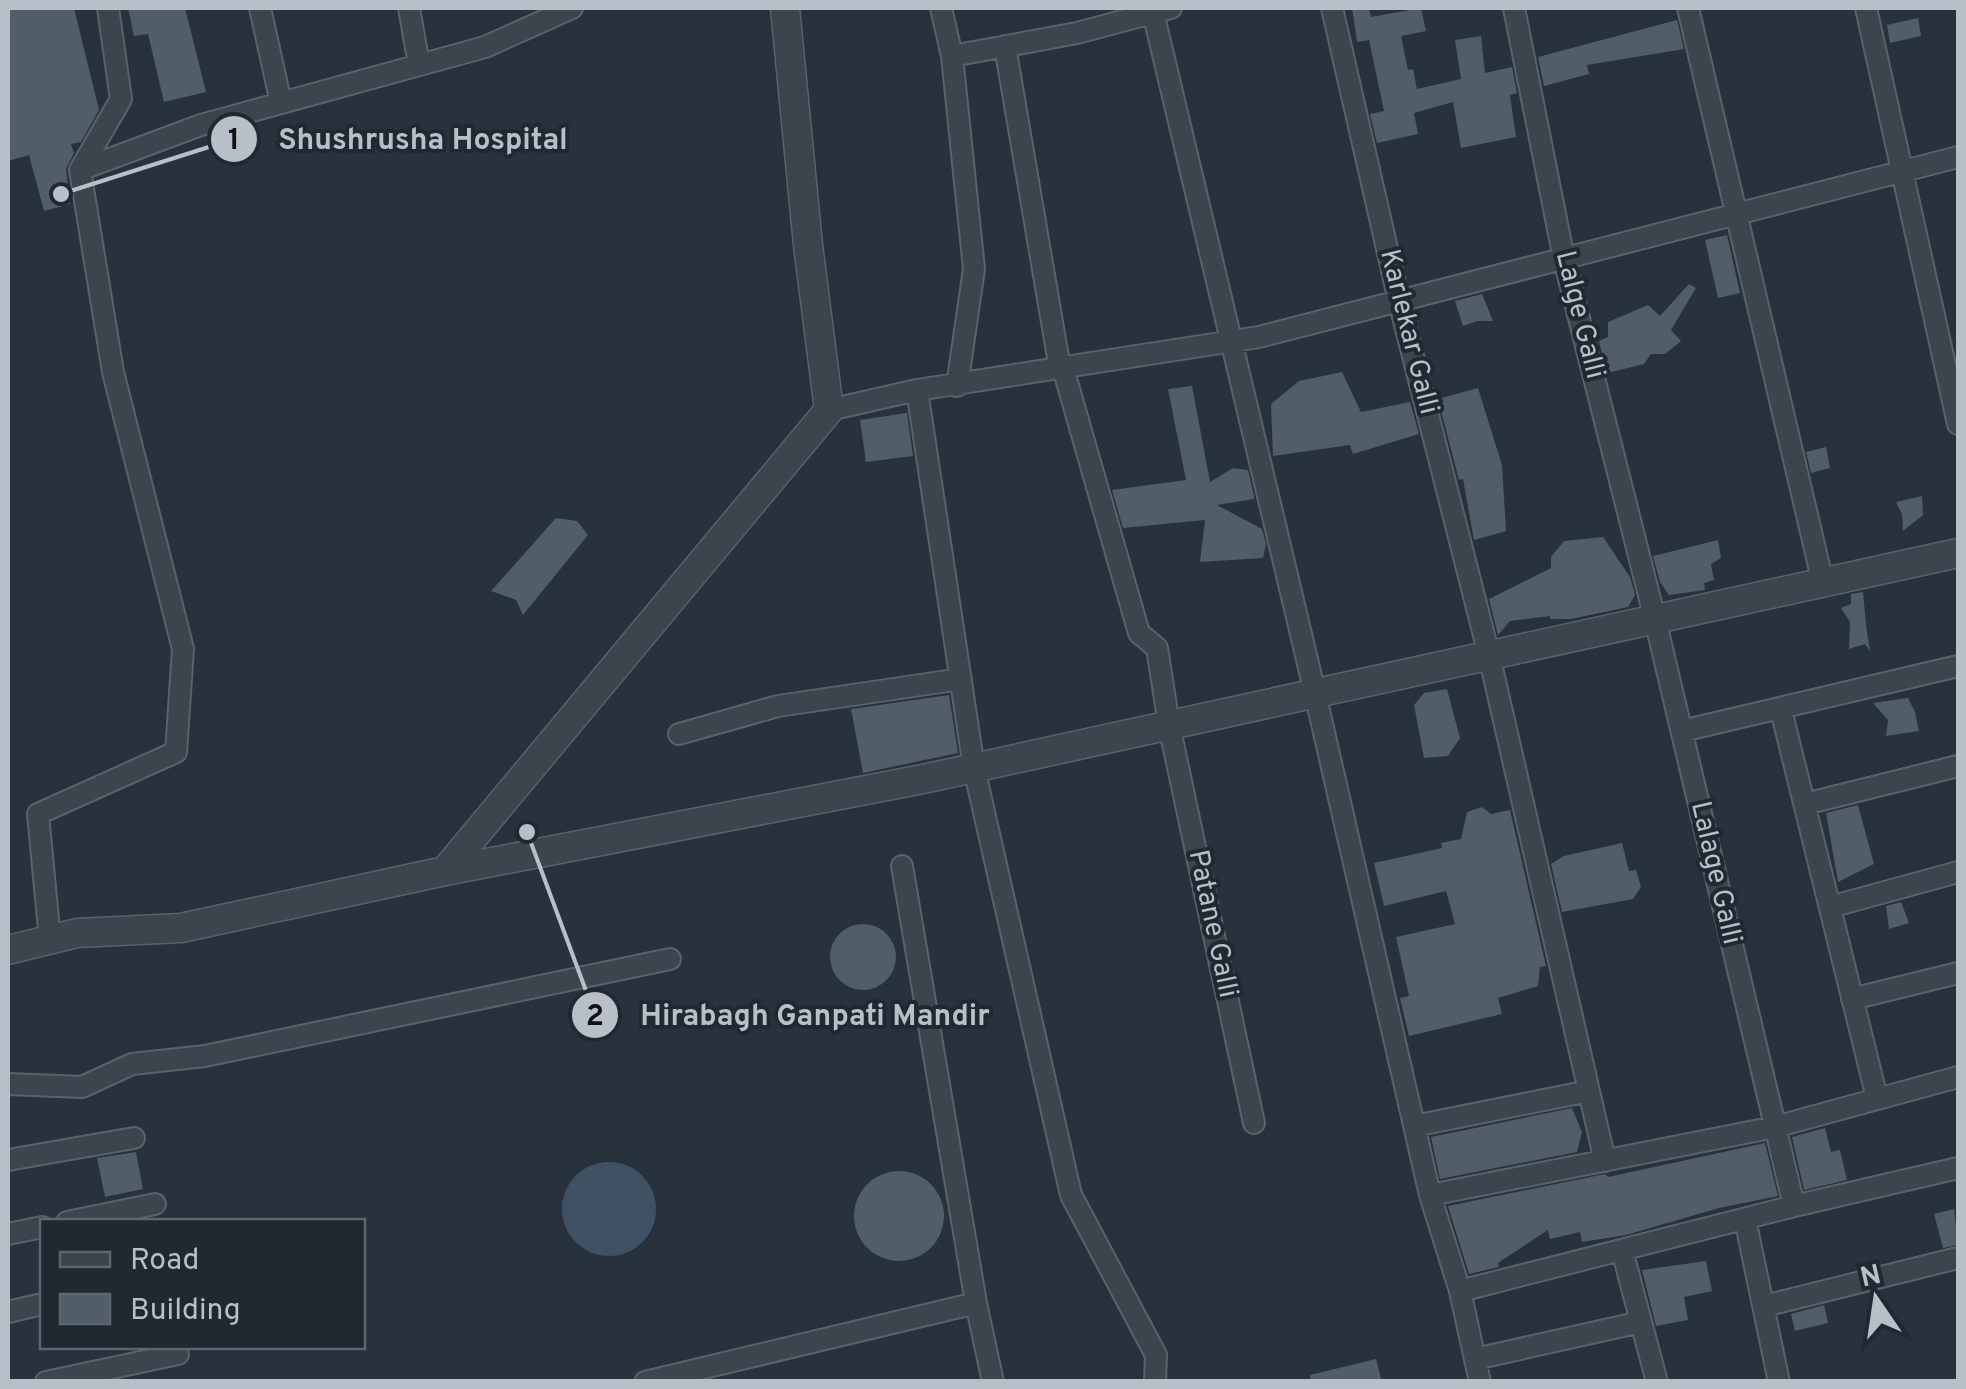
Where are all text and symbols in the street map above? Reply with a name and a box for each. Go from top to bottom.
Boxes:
callout: Shushrusha Hospital [209,109,588,169]
text: 1 [228,123,240,160]
text: Shushrusha Hospital [278,123,568,160]
street label: Karlekar Galli [1370,246,1446,418]
street label: Lalge Galli [1546,247,1612,383]
street label: Lalage Galli [1681,798,1749,948]
street label: Patane Galli [1179,847,1245,1001]
callout: Hirabagh Ganpati Mandir [570,985,1010,1045]
text: 2 [586,999,604,1036]
text: Hirabagh Ganpati Mandir [640,999,990,1036]
legend [40,1219,365,1349]
text: Road [130,1243,199,1280]
north arrow [1826,1249,1926,1349]
text: N [1857,1258,1885,1297]
text: Building [130,1293,241,1330]

